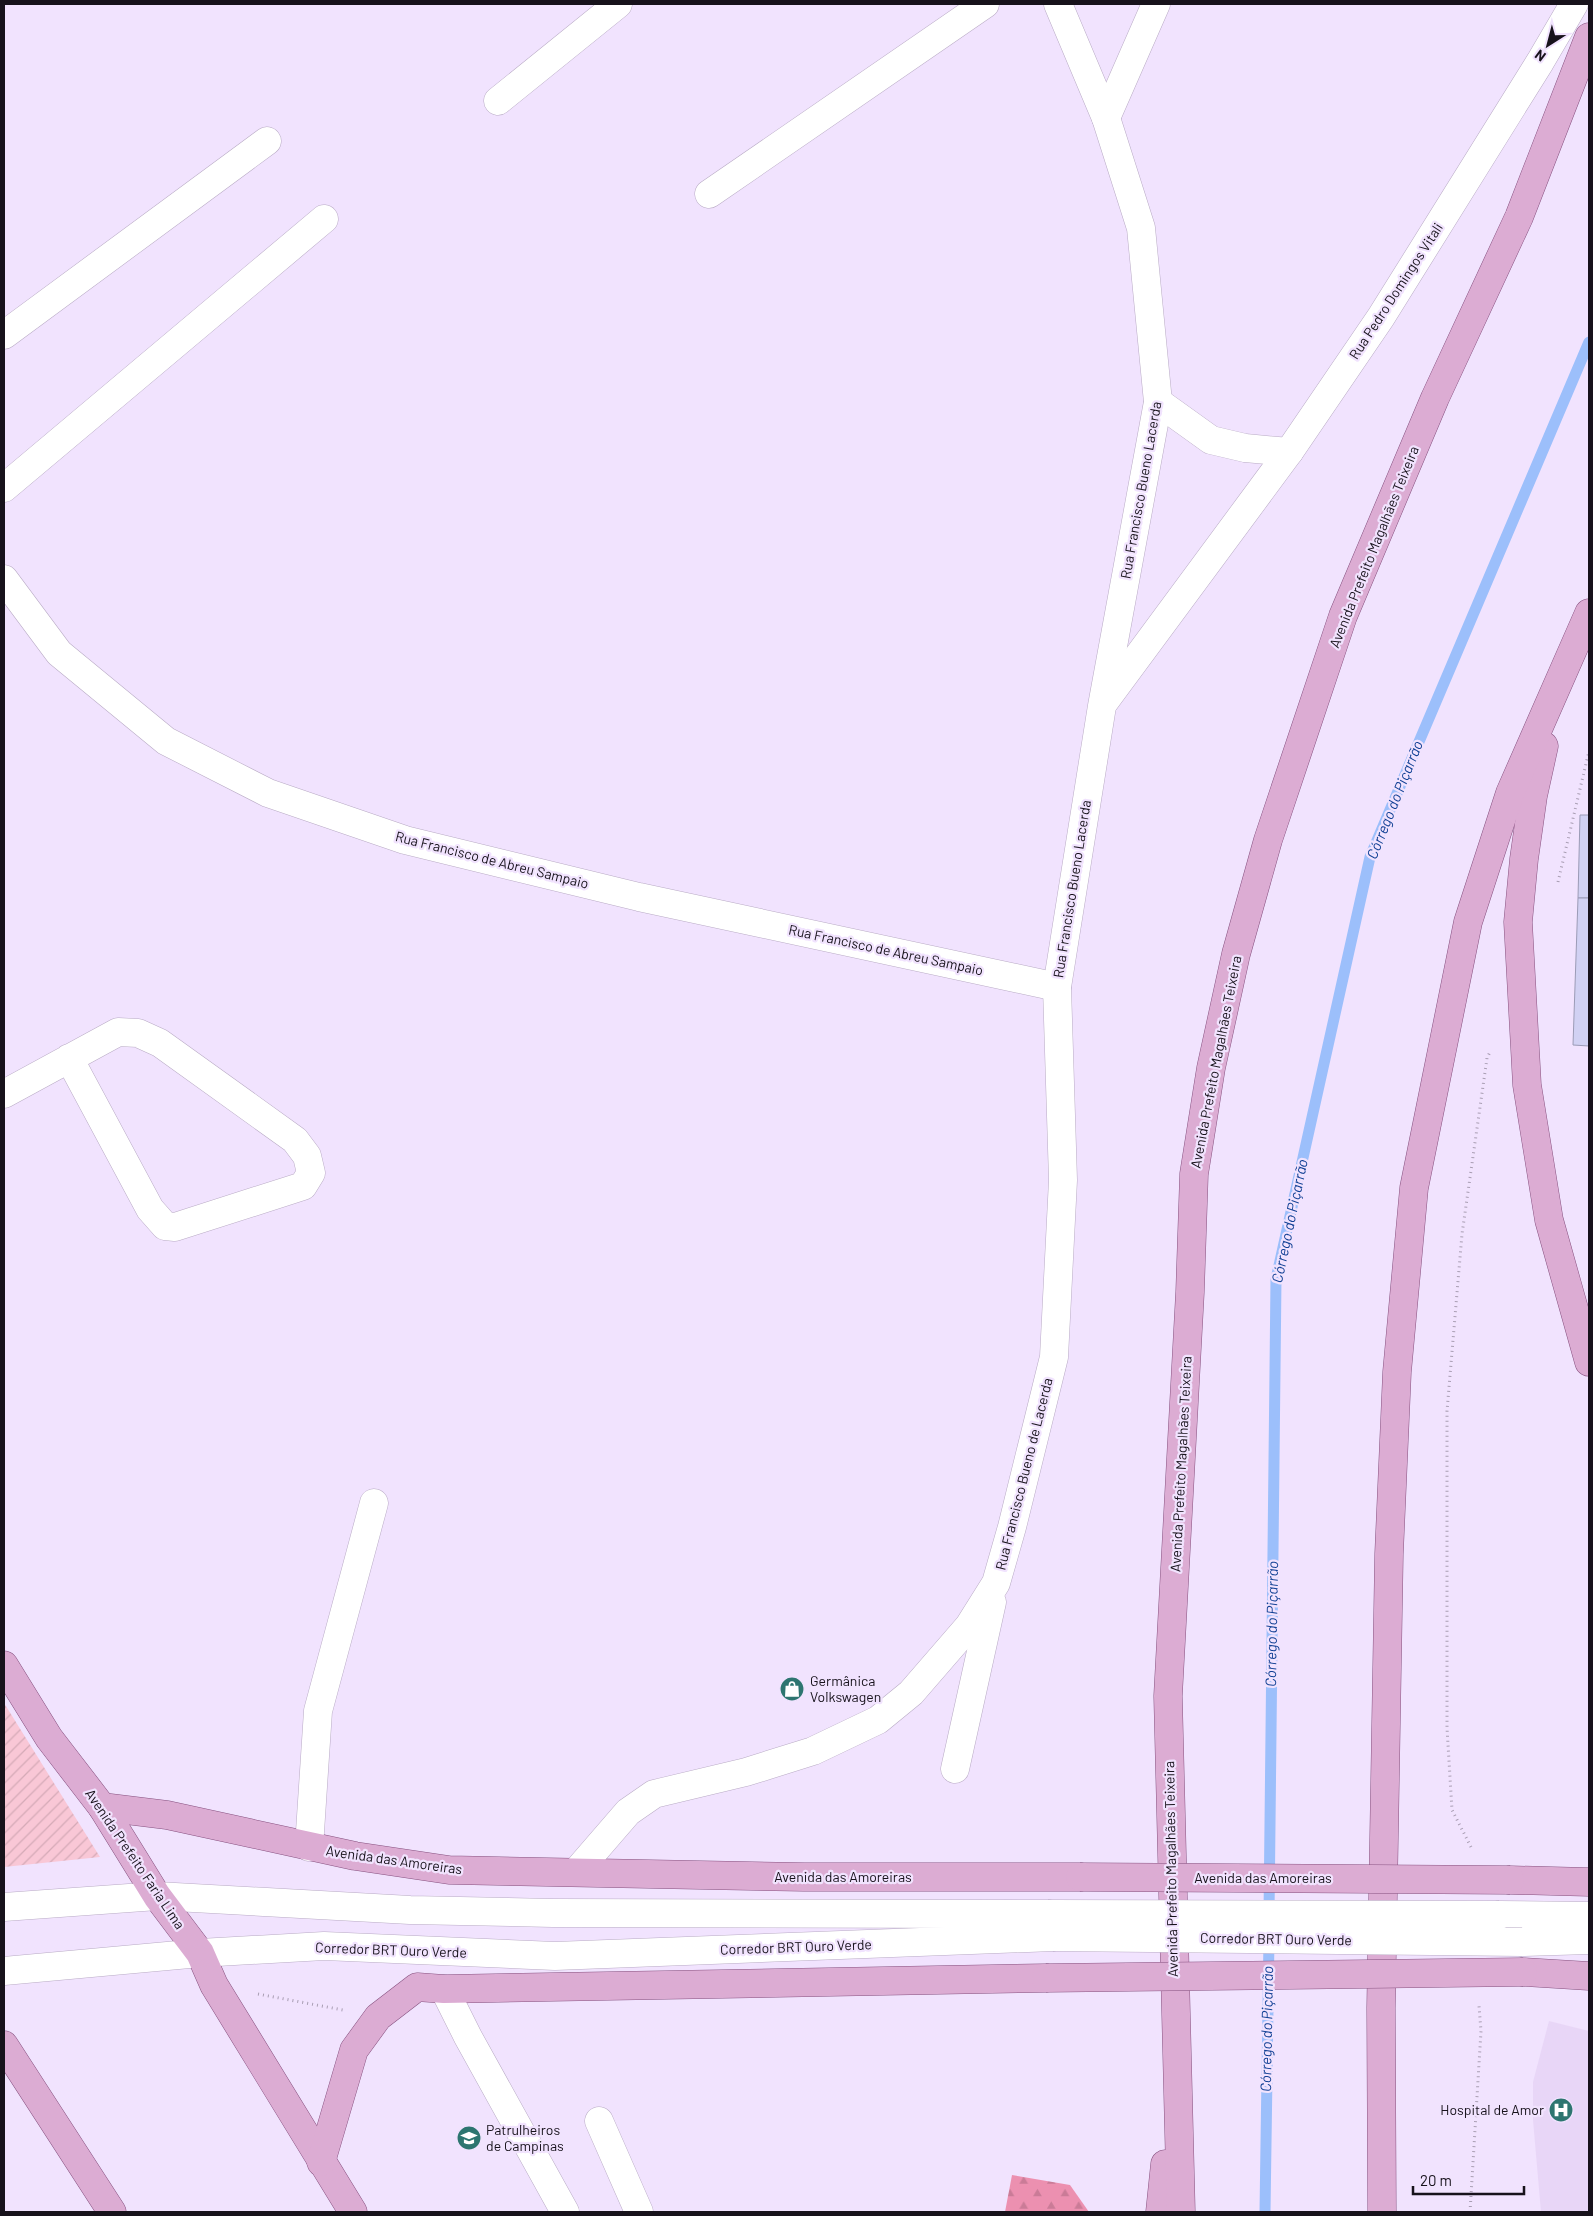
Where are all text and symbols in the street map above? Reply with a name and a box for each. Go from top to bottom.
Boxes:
north arrow [1523,20,1573,70]
text: N [1531,46,1549,66]
street label: Rua Pedro Domingos Vitali [1345,219,1446,362]
street label: Rua Francisco Bueno Lacerda [1117,400,1164,580]
street label: Avenida Prefeito Magalhães Teixeira [1325,443,1422,650]
water label: Córrego do Piçarrão [1362,738,1426,861]
street label: Rua Francisco Bueno Lacerda [1049,799,1094,979]
street label: Rua Francisco de Abreu Sampaio [394,827,591,892]
street label: Rua Francisco de Abreu Sampaio [787,921,985,978]
street label: Avenida Prefeito Magalhães Teixeira [1187,954,1244,1170]
water label: Córrego do Piçarrão [1267,1157,1311,1284]
street label: Avenida Prefeito Magalhães Teixeira [1166,1356,1195,1572]
street label: Rua Francisco Bueno de Lacerda [991,1376,1056,1572]
water label: Córrego do Piçarrão [1261,1561,1281,1687]
place label: Germânica Volkswagen [810,1672,881,1705]
shop icon: Germânica Volkswagen [779,1676,805,1702]
street label: Avenida Prefeito Magalhães Teixeira [1160,1761,1181,1977]
street label: Avenida Prefeito Faria Lima [82,1785,189,1932]
street label: Avenida das Amoreiras [325,1842,464,1878]
street label: Avenida das Amoreiras [774,1868,912,1885]
street label: Avenida das Amoreiras [1194,1869,1332,1886]
street label: Corredor BRT Ouro Verde [1200,1929,1352,1948]
street label: Corredor BRT Ouro Verde [720,1935,872,1958]
street label: Corredor BRT Ouro Verde [315,1938,467,1961]
water label: Córrego do Piçarrão [1256,1966,1276,2092]
hospital icon: Hospital de Amor [1548,2097,1574,2123]
place label: Hospital de Amor [1440,2101,1544,2118]
place label: Patrulheiros de Campinas [486,2121,564,2154]
school or university icon: Patrulheiros de Campinas [456,2125,482,2151]
scale bar [1413,2164,1524,2196]
text: 20 m [1420,2171,1452,2189]

